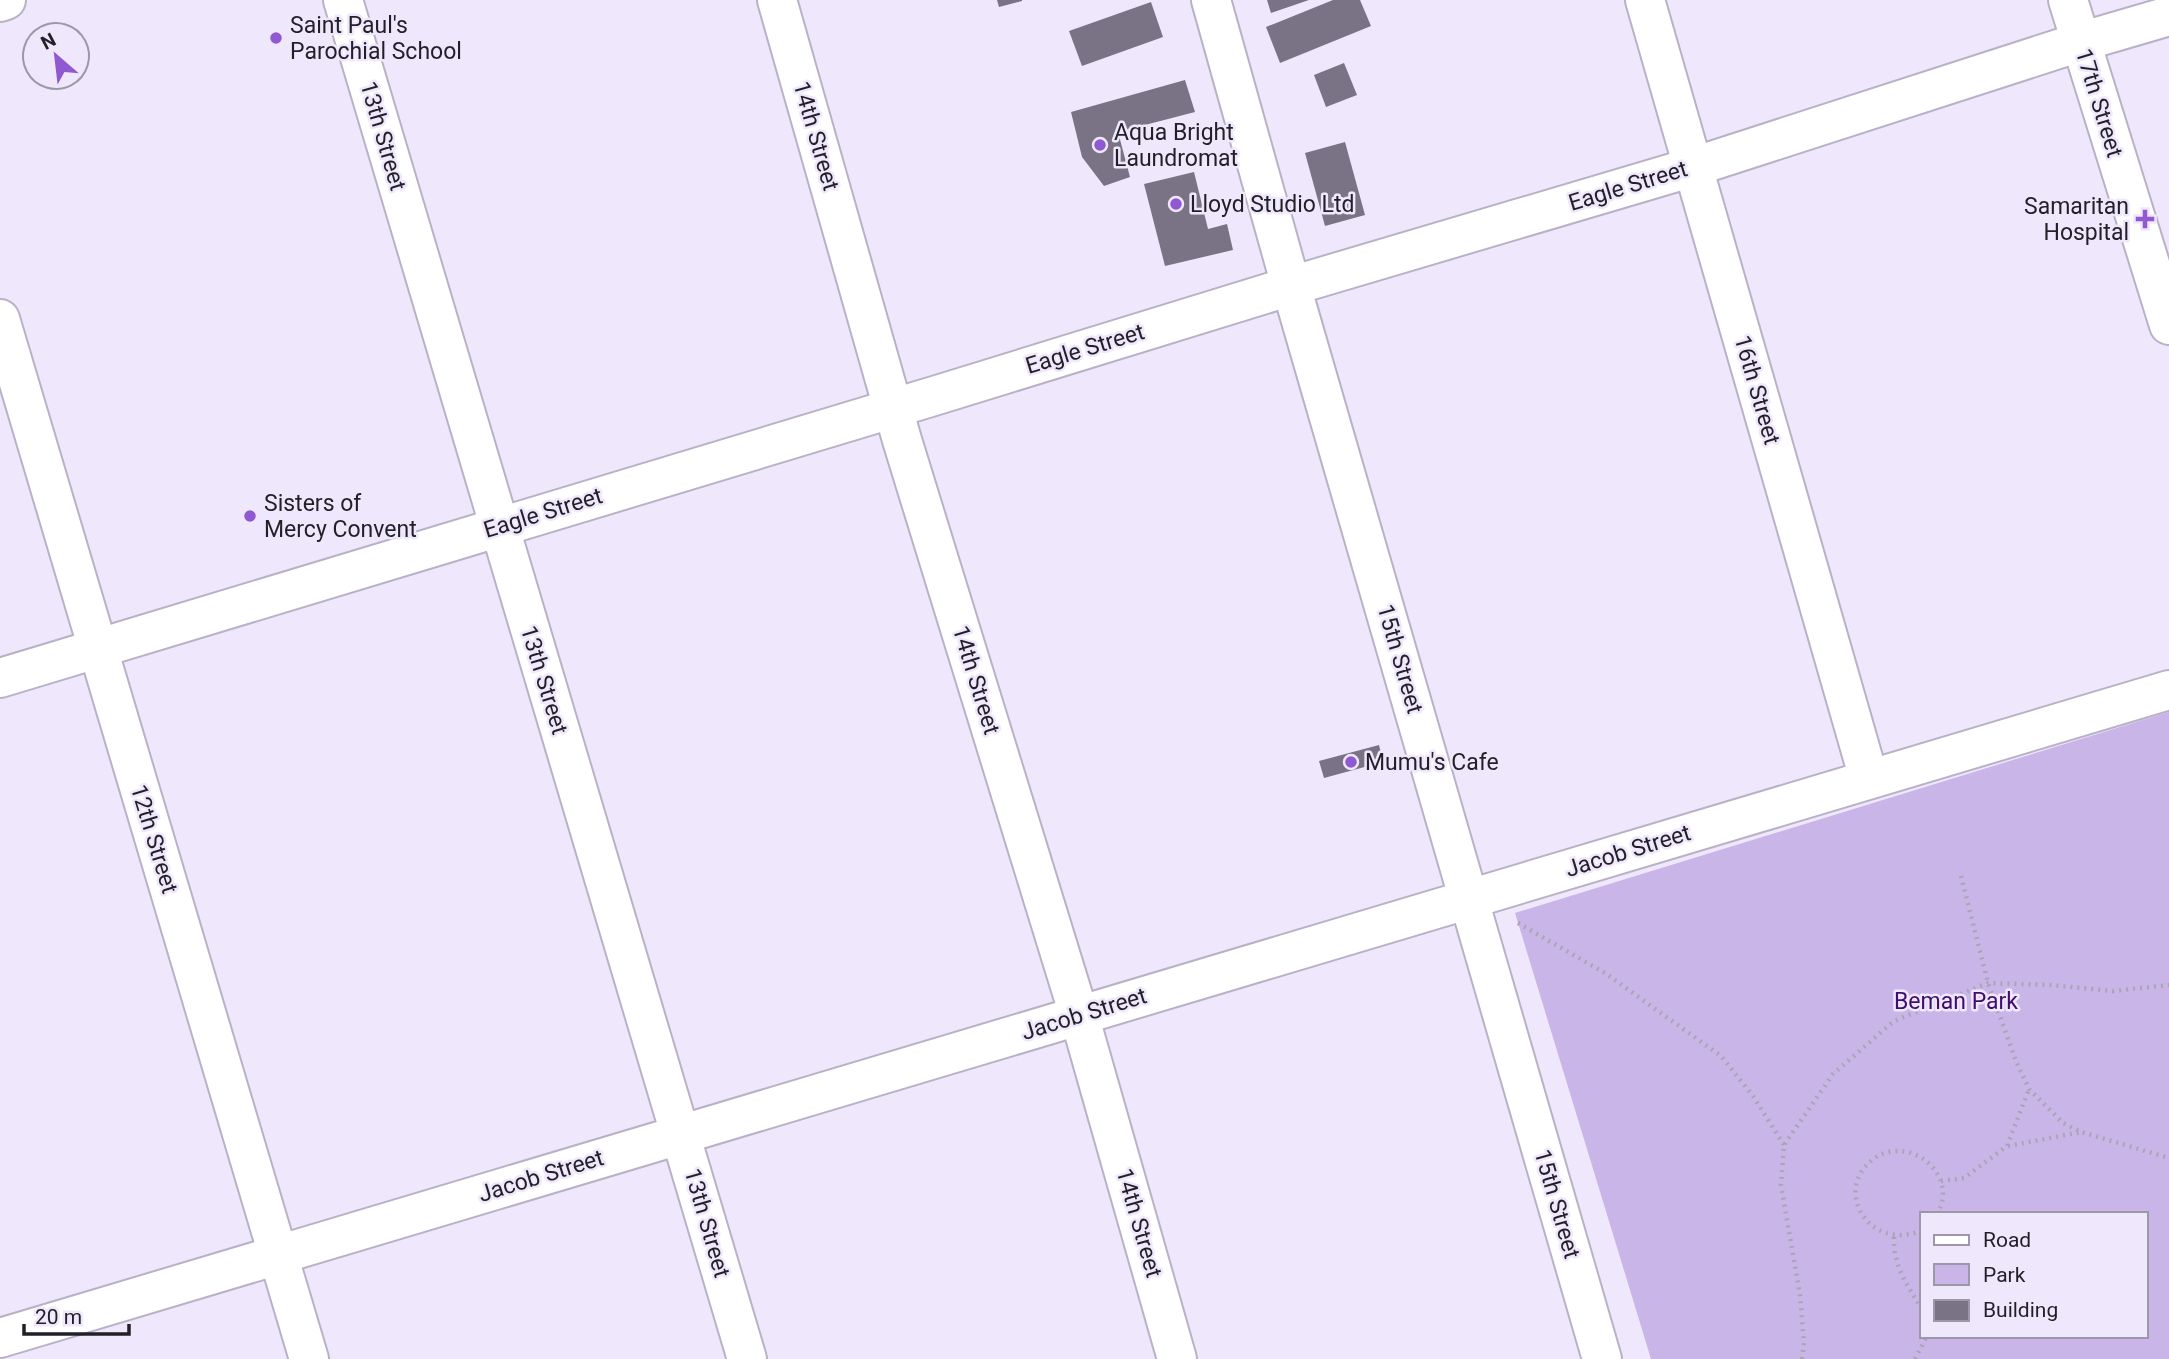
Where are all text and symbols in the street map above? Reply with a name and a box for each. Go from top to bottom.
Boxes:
place label: Saint Paul's Parochial School [290,12,462,65]
north arrow [21,21,91,91]
text: N [37,28,60,55]
marker: Saint Paul's Parochial School [268,30,284,46]
street label: 17th Street [2070,45,2128,161]
street label: 13th Street [355,78,411,194]
street label: 14th Street [788,78,844,194]
place label: Aqua Bright Laundromat [1114,119,1238,172]
marker: Aqua Bright Laundromat [1092,137,1108,153]
street label: Eagle Street [1565,155,1691,217]
place label: Lloyd Studio Ltd [1190,191,1354,218]
place label: Samaritan Hospital [2024,193,2129,246]
marker: Lloyd Studio Ltd [1168,196,1184,212]
marker: Samaritan Hospital [2135,209,2155,229]
street label: Eagle Street [1022,318,1148,380]
street label: 16th Street [1729,332,1785,448]
street label: Eagle Street [480,482,606,544]
place label: Sisters of Mercy Convent [264,490,417,543]
marker: Sisters of Mercy Convent [242,508,258,524]
street label: 15th Street [1372,601,1428,717]
street label: 13th Street [515,622,573,738]
street label: 14th Street [947,622,1005,738]
place label: Mumu's Cafe [1365,749,1499,776]
marker: Mumu's Cafe [1343,754,1359,770]
street label: 12th Street [125,781,183,897]
street label: Jacob Street [1562,819,1694,883]
street label: Jacob Street [1018,982,1150,1046]
park label: Beman Park [1894,988,2018,1015]
street label: Jacob Street [475,1144,607,1208]
street label: 15th Street [1529,1146,1585,1262]
street label: 13th Street [679,1165,735,1281]
street label: 14th Street [1111,1165,1167,1281]
legend [1920,1212,2148,1338]
text: Road [1983,1228,2031,1252]
text: Park [1983,1263,2026,1287]
scale bar [24,1292,130,1336]
text: Building [1983,1298,2058,1322]
text: 20 m [35,1305,82,1329]

